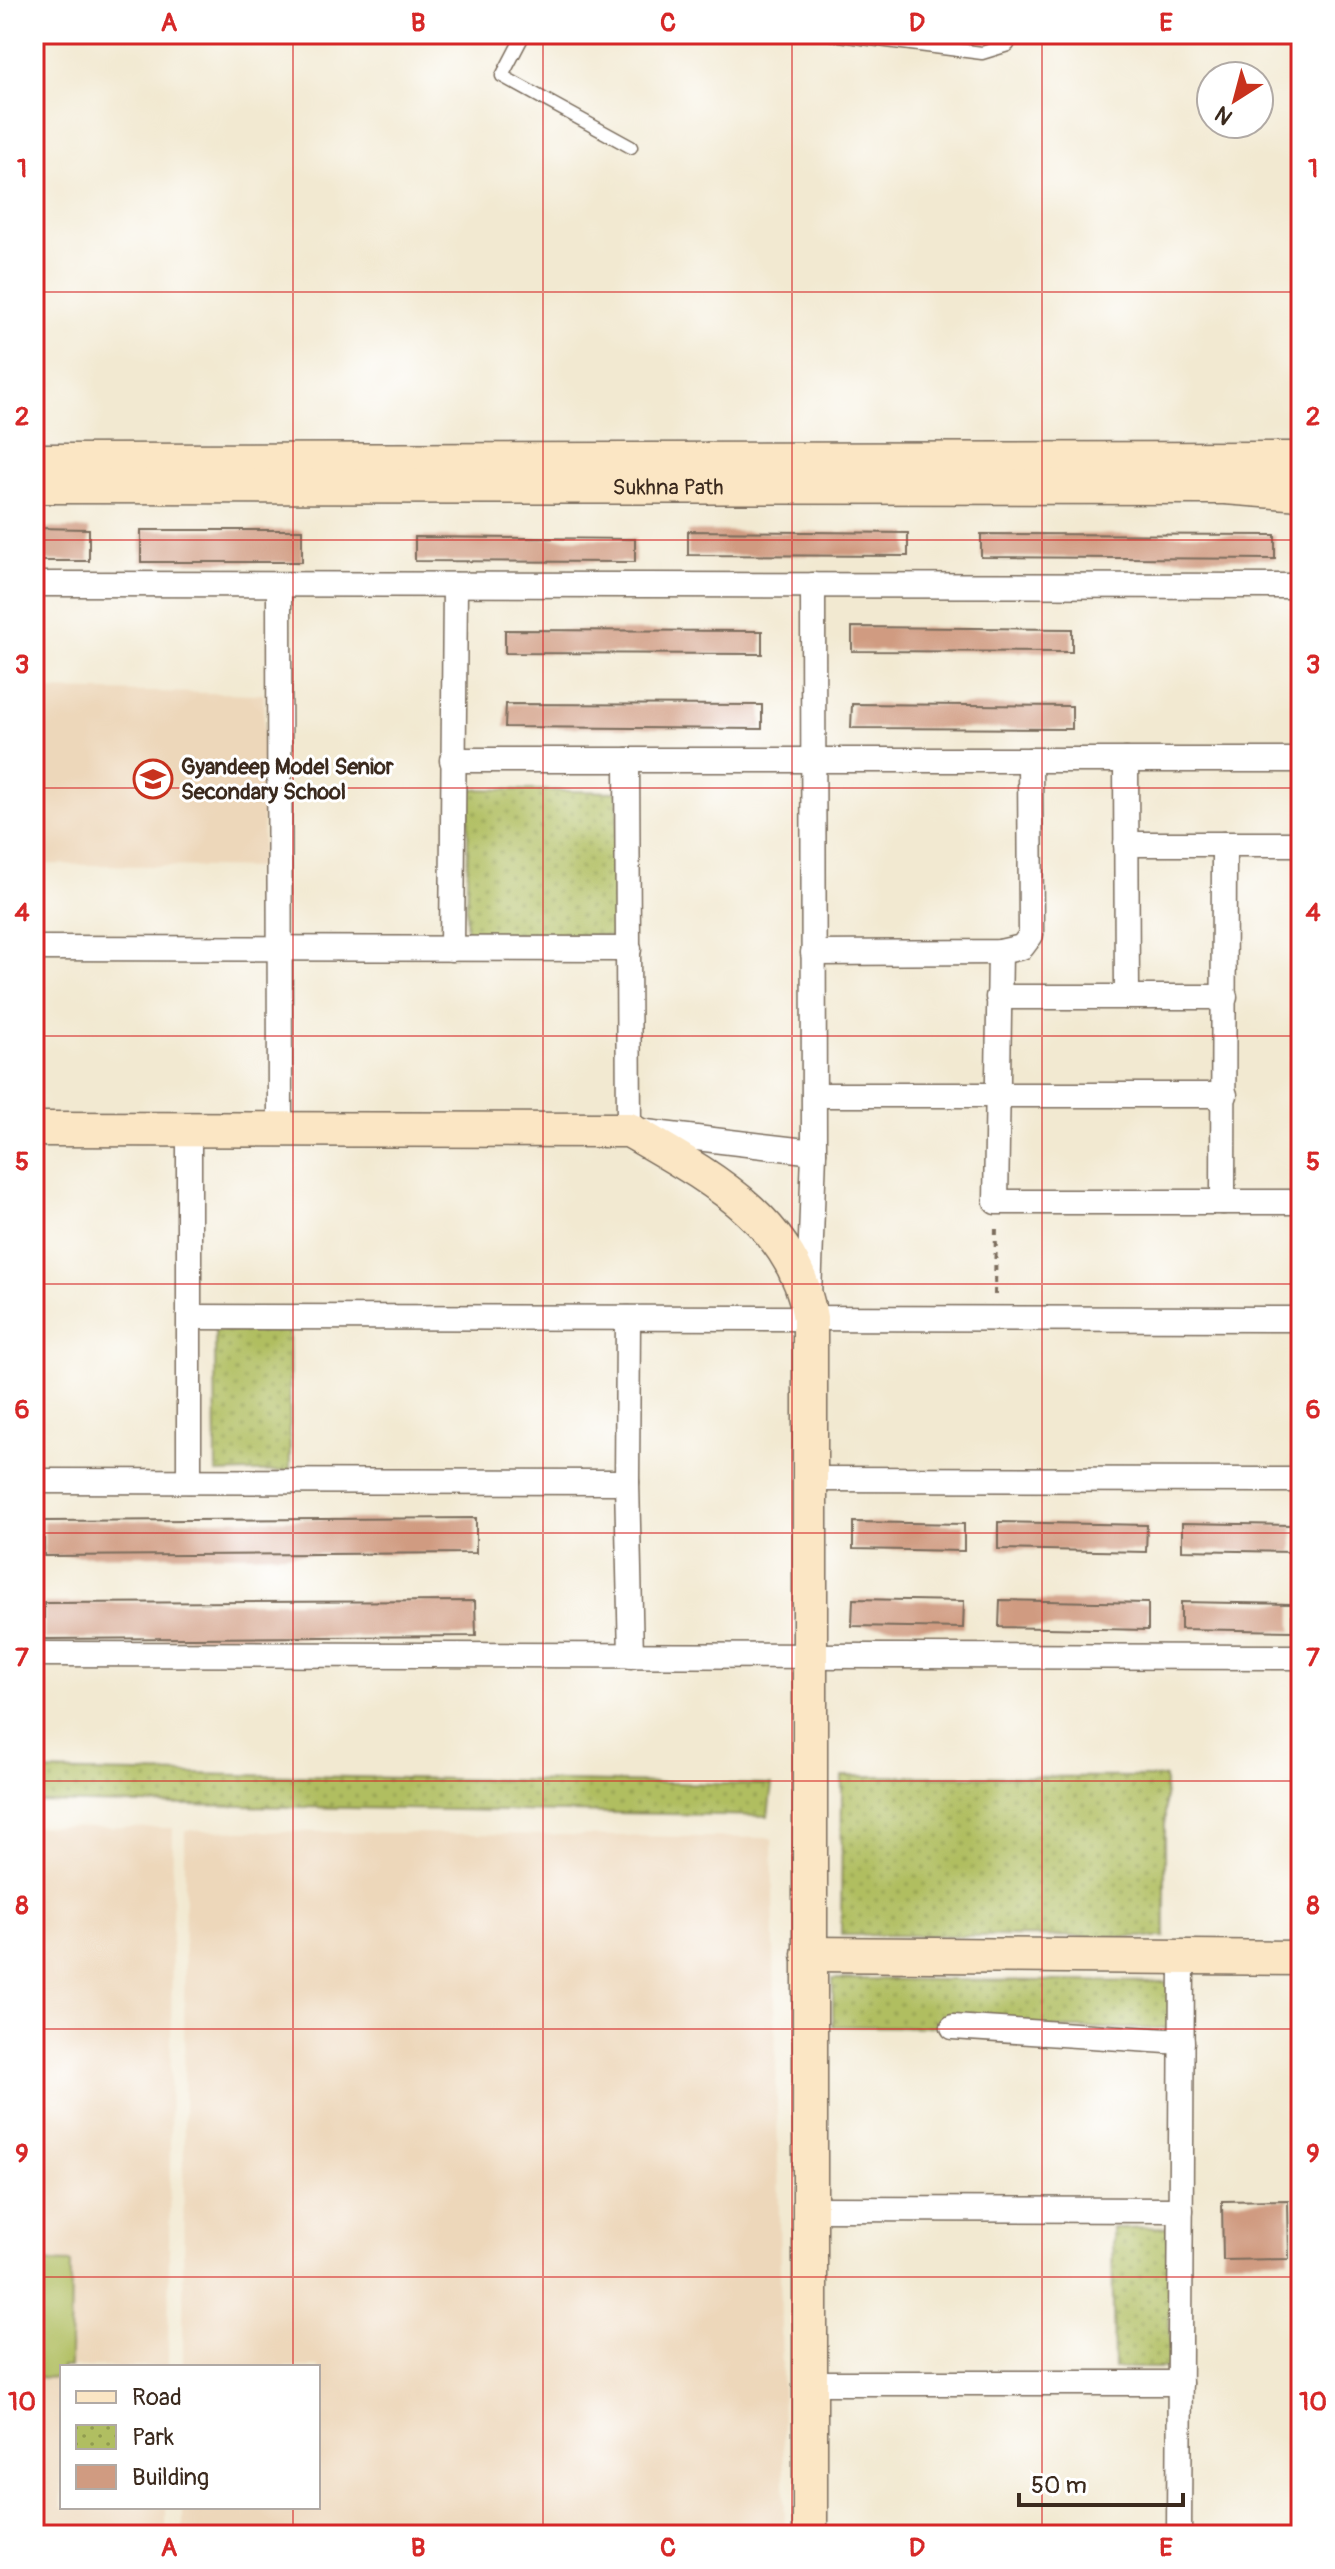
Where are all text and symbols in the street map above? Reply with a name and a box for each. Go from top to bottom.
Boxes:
text: A [161,7,178,39]
text: B [411,7,425,39]
text: C [660,7,676,39]
text: D [909,7,925,39]
text: E [1159,7,1173,39]
north arrow [1195,60,1275,140]
text: N [1209,100,1238,131]
text: 1 [17,153,27,185]
text: 1 [1308,153,1318,185]
text: 2 [15,401,29,433]
text: 2 [1306,401,1320,433]
street label: Sukhna Path [613,473,723,502]
text: 3 [15,649,29,681]
text: 3 [1306,649,1320,681]
place label: Gyandeep Model Senior Secondary School [181,753,395,806]
school or university icon: Gyandeep Model Senior Secondary School [132,758,174,800]
text: 4 [14,897,30,929]
text: 4 [1305,897,1321,929]
text: 5 [15,1146,29,1178]
text: 5 [1306,1146,1320,1178]
text: 6 [14,1394,30,1426]
text: 6 [1305,1394,1321,1426]
text: 7 [15,1642,29,1674]
text: 7 [1306,1642,1320,1674]
text: 8 [15,1890,29,1922]
text: 8 [1306,1890,1320,1922]
text: 9 [15,2138,29,2170]
text: 9 [1306,2138,1320,2170]
legend [60,2365,320,2509]
text: Road [132,2383,182,2412]
text: 10 [8,2386,36,2418]
text: 10 [1299,2386,1327,2418]
text: Park [132,2423,174,2452]
scale bar [1019,2457,1183,2507]
text: Building [132,2463,209,2492]
text: 50 m [1031,2471,1087,2500]
text: A [161,2532,178,2564]
text: B [411,2532,425,2564]
text: C [660,2532,676,2564]
text: D [909,2532,925,2564]
text: E [1159,2532,1173,2564]

